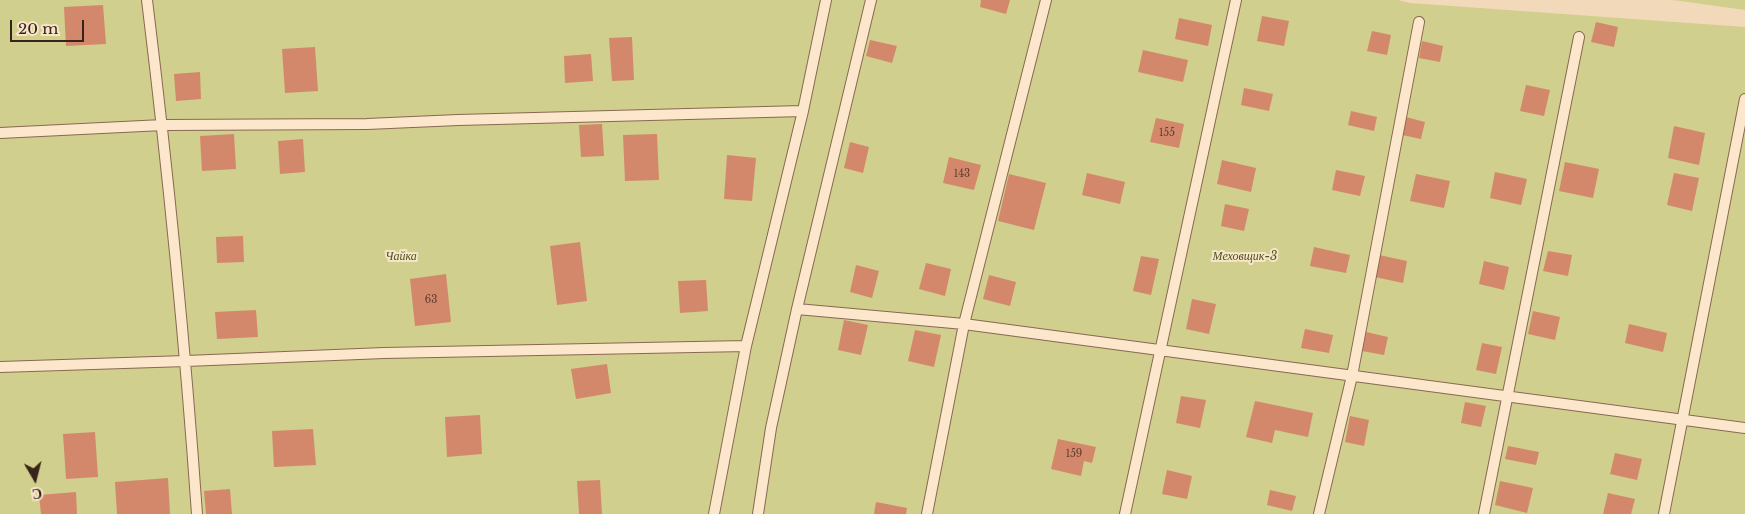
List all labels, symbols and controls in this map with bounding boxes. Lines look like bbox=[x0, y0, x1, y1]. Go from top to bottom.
scale bar bbox=[12, 10, 86, 42]
text: 20 m bbox=[18, 19, 58, 38]
house number: 155 bbox=[1159, 127, 1175, 139]
house number: 143 bbox=[954, 168, 970, 180]
park label: Чайка bbox=[385, 250, 417, 264]
park label: Меховщик-3 bbox=[1213, 250, 1277, 264]
house number: 63 bbox=[425, 294, 437, 306]
house number: 159 bbox=[1066, 448, 1082, 460]
north arrow bbox=[10, 454, 60, 504]
text: С bbox=[31, 484, 43, 503]

